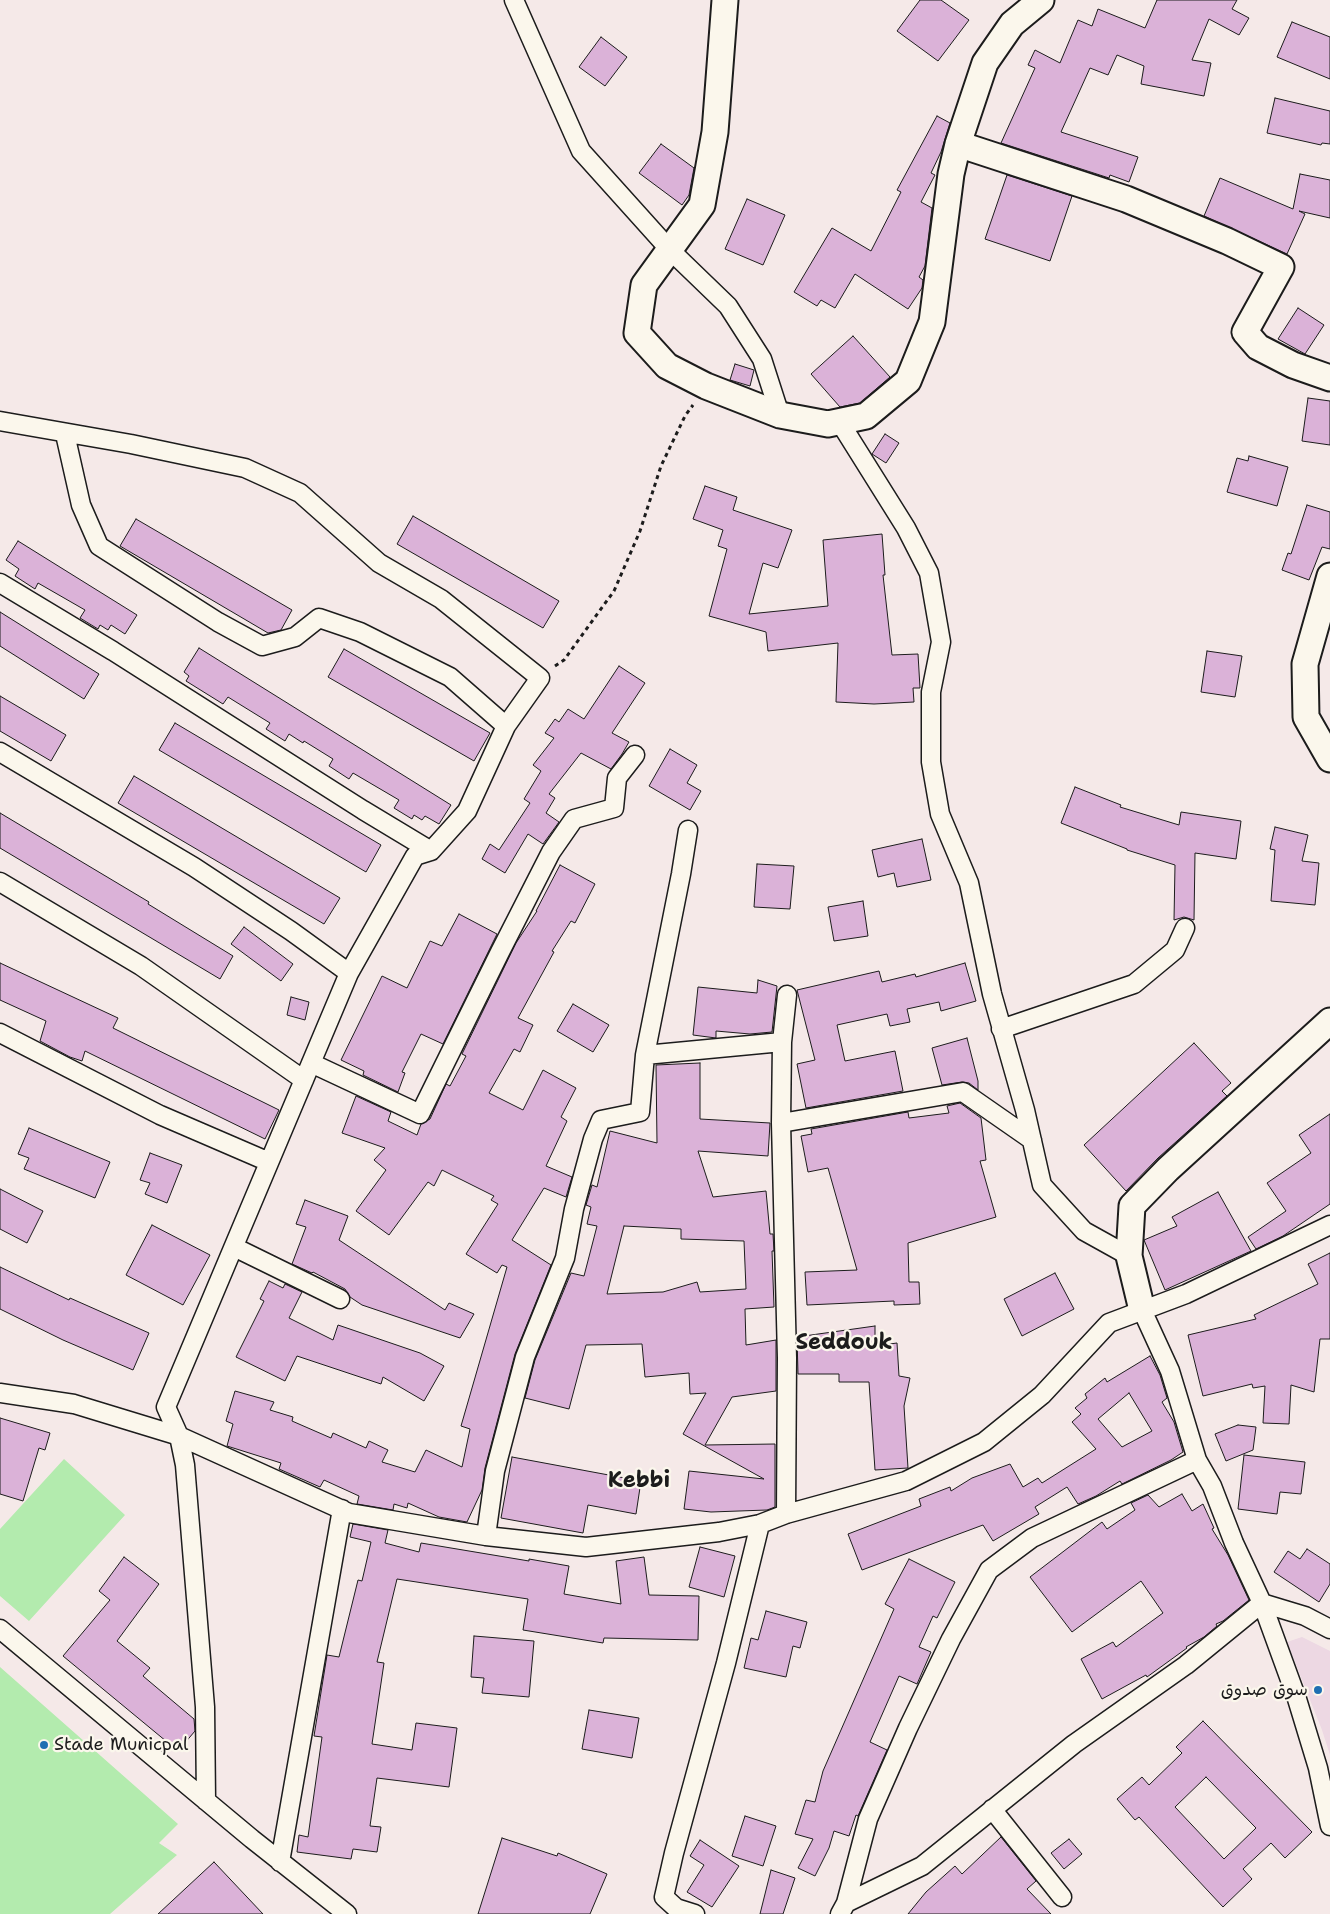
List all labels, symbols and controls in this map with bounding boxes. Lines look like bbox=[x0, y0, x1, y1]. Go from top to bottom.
district label: Seddouk bbox=[795, 1330, 893, 1356]
district label: Kebbi bbox=[608, 1468, 670, 1494]
place label: سوق صدوق bbox=[1221, 1679, 1308, 1701]
marker: سوق صدوق bbox=[1312, 1684, 1324, 1696]
place label: Stade Municpal bbox=[54, 1734, 188, 1756]
marker: Stade Municpal bbox=[38, 1739, 50, 1751]

